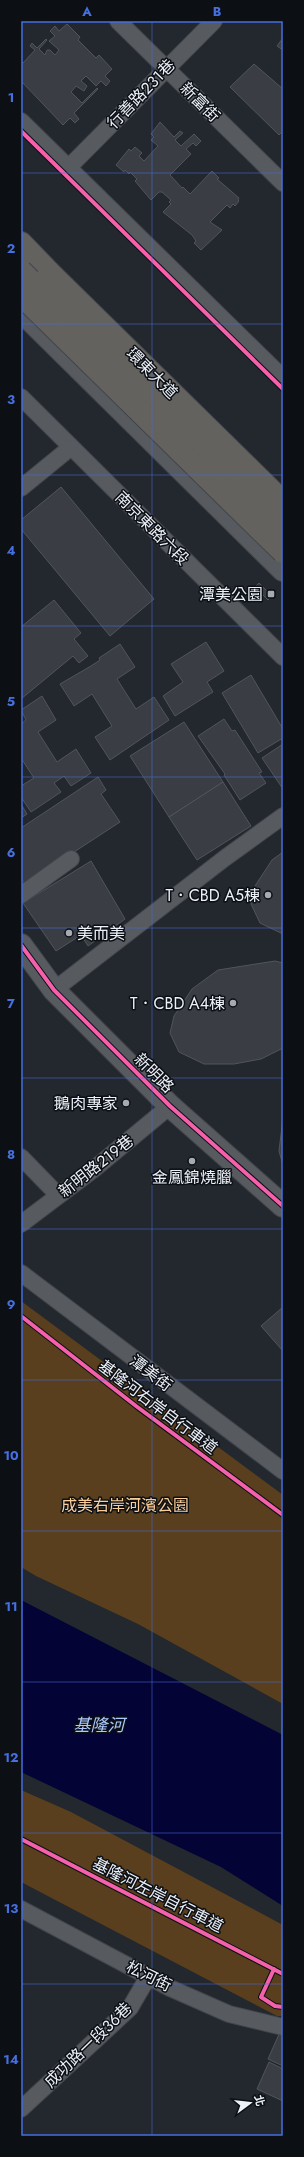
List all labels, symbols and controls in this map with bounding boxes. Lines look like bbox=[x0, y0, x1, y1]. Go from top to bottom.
text: A bbox=[81, 2, 92, 21]
text: B bbox=[213, 2, 222, 21]
street label: 行善路231巷 bbox=[102, 54, 180, 134]
street label: 新富街 bbox=[175, 77, 225, 127]
text: 1 bbox=[8, 88, 14, 107]
text: 2 bbox=[7, 239, 15, 258]
street label: 環東大道 bbox=[121, 342, 183, 404]
text: 3 bbox=[7, 390, 15, 409]
street label: 南京東路六段 bbox=[110, 486, 194, 570]
text: 4 bbox=[6, 541, 16, 560]
place label: 潭美公園 bbox=[199, 583, 263, 606]
marker: 潭美公園 bbox=[266, 589, 276, 599]
text: 5 bbox=[7, 692, 15, 711]
text: 6 bbox=[7, 843, 16, 862]
place label: T．CBD A5棟 bbox=[165, 884, 260, 907]
marker: T．CBD A5棟 bbox=[263, 890, 273, 900]
place label: 美而美 bbox=[77, 922, 125, 945]
marker: 美而美 bbox=[64, 928, 74, 938]
place label: T．CBD A4棟 bbox=[130, 992, 225, 1015]
text: 7 bbox=[7, 994, 15, 1013]
marker: T．CBD A4棟 bbox=[228, 998, 238, 1008]
street label: 新明路 bbox=[129, 1048, 179, 1098]
place label: 鵝肉專家 bbox=[54, 1092, 118, 1115]
marker: 鵝肉專家 bbox=[121, 1098, 131, 1108]
street label: 新明路219巷 bbox=[54, 1129, 138, 1203]
text: 8 bbox=[7, 1145, 15, 1164]
marker: 金鳳錦燒臘 bbox=[187, 1156, 197, 1166]
place label: 金鳳錦燒臘 bbox=[152, 1166, 232, 1189]
text: 9 bbox=[7, 1295, 16, 1314]
street label: 潭美街 bbox=[125, 1349, 177, 1397]
street label: 基隆河右岸自行車道 bbox=[94, 1354, 222, 1460]
text: 10 bbox=[3, 1446, 19, 1465]
park label: 成美右岸河濱公園 bbox=[61, 1494, 189, 1517]
text: 11 bbox=[4, 1597, 18, 1616]
water label: 基隆河 bbox=[74, 1713, 127, 1737]
text: 12 bbox=[3, 1748, 19, 1767]
street label: 基隆河左岸自行車道 bbox=[89, 1852, 227, 1938]
text: 13 bbox=[4, 1899, 18, 1918]
street label: 松河街 bbox=[122, 1955, 176, 1997]
street label: 成功路一段36巷 bbox=[39, 1997, 137, 2093]
text: 14 bbox=[3, 2050, 19, 2069]
north arrow bbox=[230, 2083, 270, 2123]
text: 北 bbox=[251, 2093, 269, 2108]

